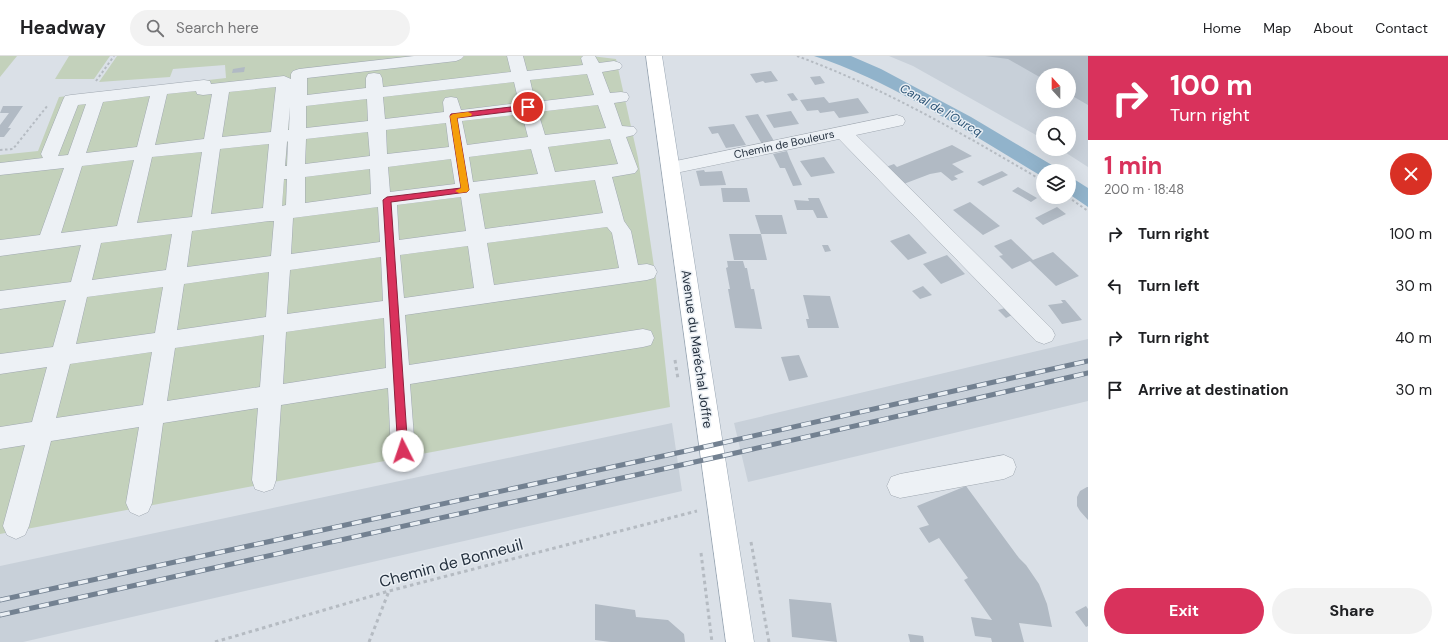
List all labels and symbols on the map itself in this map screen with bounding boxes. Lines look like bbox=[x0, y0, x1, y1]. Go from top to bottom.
north arrow bbox=[1036, 68, 1076, 108]
water label: Canal de l'Ourcq bbox=[897, 80, 985, 140]
pin bbox=[511, 90, 545, 124]
street label: Chemin de Bouleurs bbox=[733, 127, 835, 161]
street label: Avenue du Maréchal Joffre bbox=[677, 269, 717, 429]
position arrow bbox=[382, 430, 424, 472]
street label: Chemin de Bonneuil bbox=[377, 534, 525, 592]

